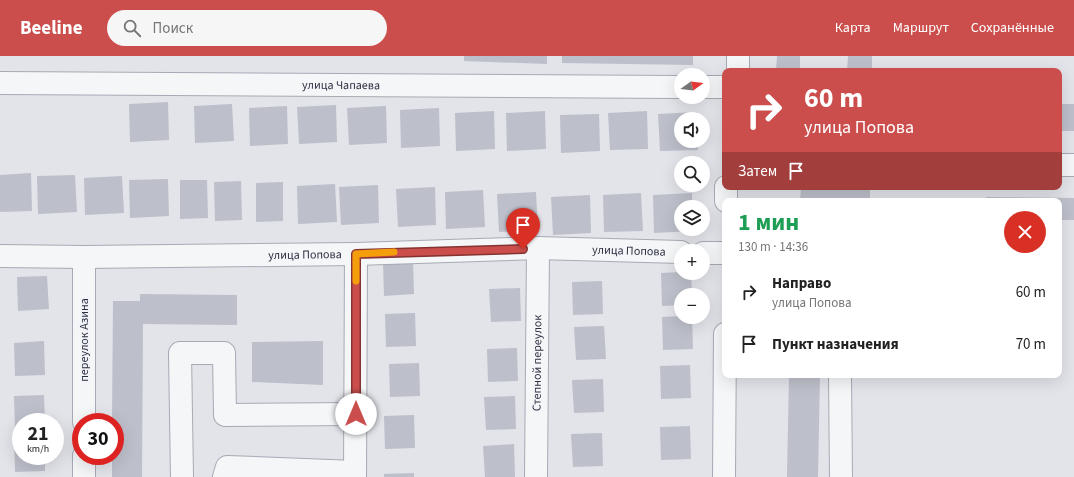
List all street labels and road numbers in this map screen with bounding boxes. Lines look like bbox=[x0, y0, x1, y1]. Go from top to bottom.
street label: улица Чапаева bbox=[302, 76, 380, 94]
street label: улица Попова bbox=[592, 241, 666, 260]
street label: улица Попова bbox=[268, 246, 342, 263]
street label: переулок Азина bbox=[76, 298, 93, 382]
street label: Степной переулок bbox=[528, 315, 546, 411]

